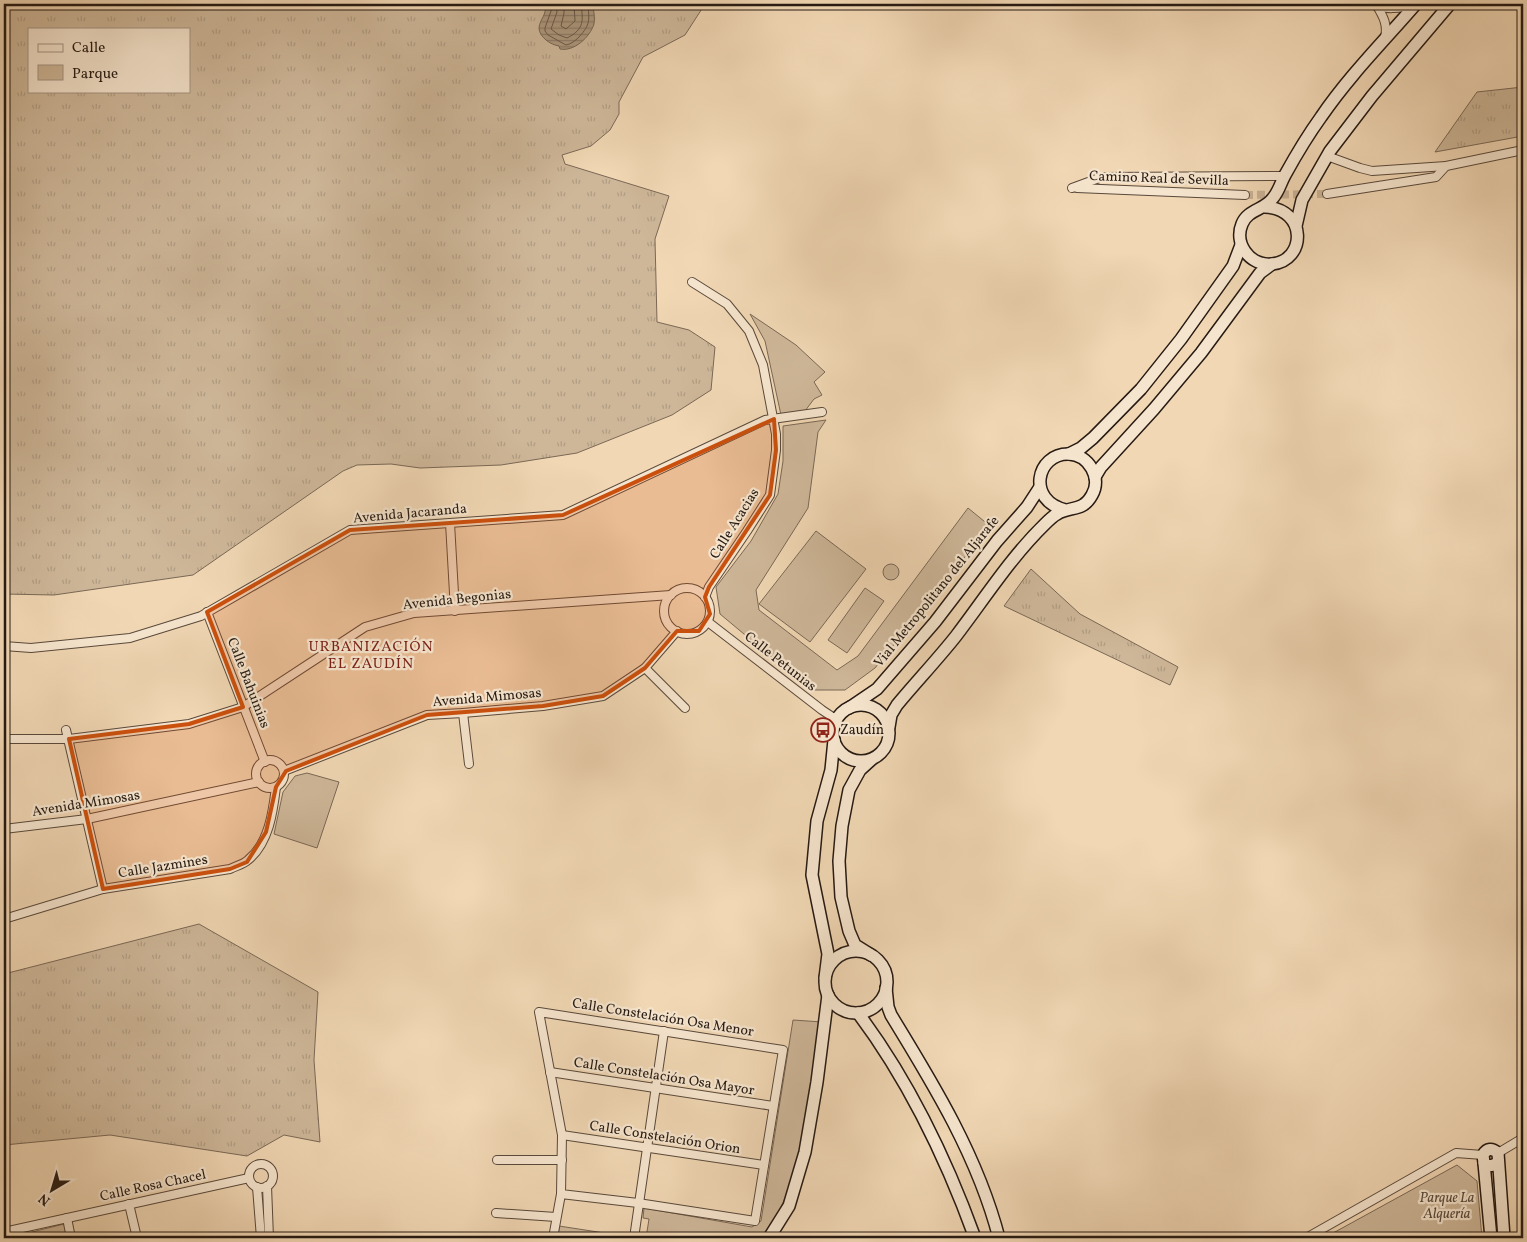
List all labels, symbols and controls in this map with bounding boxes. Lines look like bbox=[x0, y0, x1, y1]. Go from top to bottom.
legend bbox=[28, 28, 190, 92]
text: Calle bbox=[72, 38, 105, 59]
text: Parque bbox=[72, 64, 118, 85]
street label: Camino Real de Sevilla bbox=[1089, 167, 1229, 191]
street label: Calle Acacias bbox=[706, 485, 764, 563]
street label: Avenida Jacaranda bbox=[352, 500, 468, 528]
street label: Vial Metropolitano del Aljarafe bbox=[870, 512, 1004, 672]
street label: Avenida Begonias bbox=[402, 585, 512, 615]
street label: Calle Petunias bbox=[740, 628, 820, 696]
street label: Calle Bahuinias bbox=[222, 635, 274, 731]
district label: URBANIZACIÓN EL ZAUDÍN bbox=[308, 637, 434, 675]
street label: Avenida Mimosas bbox=[432, 684, 542, 712]
bus stop icon: Zaudín bbox=[810, 717, 836, 743]
place label: Zaudín bbox=[840, 721, 884, 740]
street label: Avenida Mimosas bbox=[31, 786, 141, 822]
street label: Calle Jazmines bbox=[117, 851, 209, 883]
street label: Calle Constelación Osa Menor bbox=[571, 994, 755, 1042]
street label: Calle Constelación Osa Mayor bbox=[572, 1053, 756, 1101]
street label: Calle Constelación Orion bbox=[588, 1117, 742, 1159]
north arrow bbox=[28, 1164, 78, 1214]
street label: Calle Rosa Chacel bbox=[98, 1165, 208, 1207]
text: N bbox=[35, 1188, 55, 1210]
park label: Parque La Alquería bbox=[1420, 1189, 1475, 1224]

